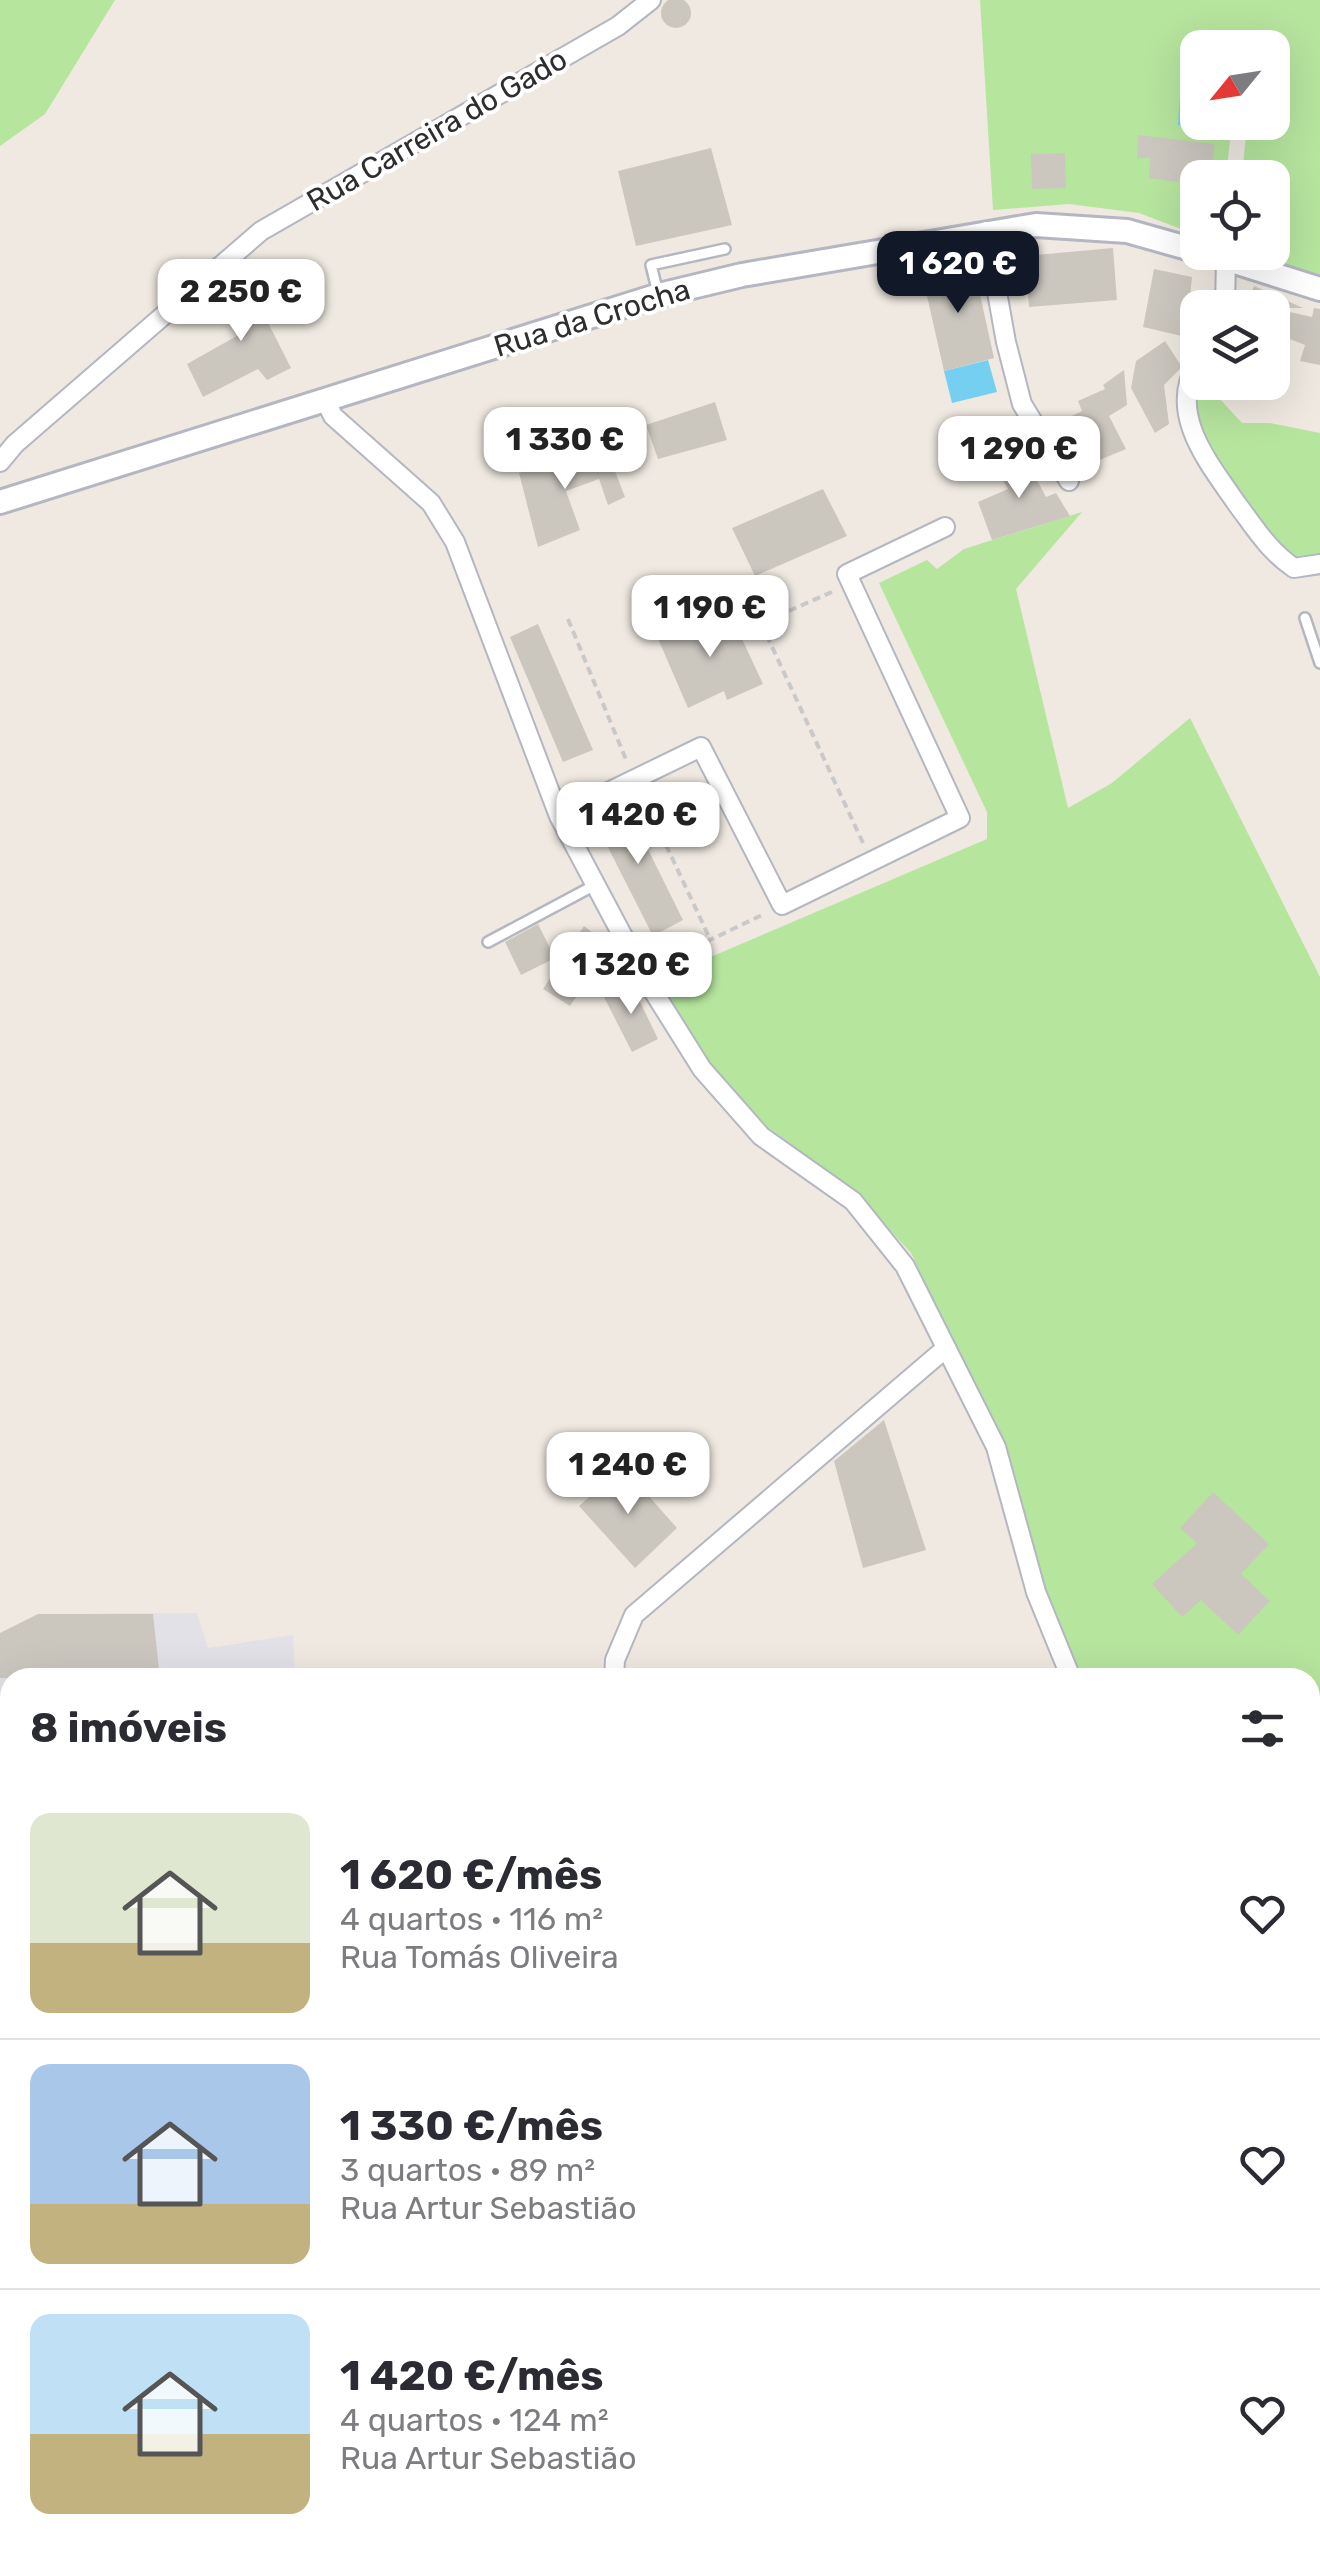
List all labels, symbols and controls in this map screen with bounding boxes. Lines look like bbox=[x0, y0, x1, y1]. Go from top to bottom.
north arrow bbox=[1180, 30, 1290, 140]
map controls bbox=[1180, 30, 1290, 400]
street label: Rua Carreira do Gado bbox=[301, 41, 573, 219]
button: locate bbox=[1180, 160, 1290, 270]
pin: 1 620 € bbox=[866, 231, 1050, 316]
text: 1 620 € bbox=[899, 244, 1017, 282]
pin: 2 250 € bbox=[149, 259, 333, 344]
street label: Rua da Crocha bbox=[490, 271, 694, 365]
text: 2 250 € bbox=[180, 272, 302, 310]
button: layers bbox=[1180, 290, 1290, 400]
pin: 1 330 € bbox=[473, 407, 657, 492]
pin: 1 290 € bbox=[927, 416, 1111, 501]
text: 1 330 € bbox=[506, 420, 624, 458]
text: 1 290 € bbox=[960, 429, 1078, 467]
pin: 1 190 € bbox=[618, 575, 802, 660]
text: 1 190 € bbox=[654, 588, 766, 626]
pin: 1 420 € bbox=[546, 782, 730, 867]
text: 1 420 € bbox=[578, 795, 698, 833]
pin: 1 320 € bbox=[539, 932, 723, 1017]
text: 1 320 € bbox=[572, 945, 690, 983]
pin: 1 240 € bbox=[536, 1432, 720, 1517]
text: 1 240 € bbox=[569, 1445, 687, 1483]
icon: filters bbox=[1235, 1701, 1290, 1756]
text: 8 imóveis bbox=[30, 1703, 227, 1753]
text: 1 620 €/mês bbox=[340, 1850, 602, 1900]
icon: home bbox=[110, 1853, 230, 1973]
icon: heart bbox=[1235, 1886, 1290, 1941]
text: 4 quartos · 116 m² bbox=[340, 1900, 603, 1938]
text: Rua Tomás Oliveira bbox=[340, 1938, 619, 1976]
text: 1 330 €/mês bbox=[340, 2101, 603, 2151]
icon: home bbox=[110, 2104, 230, 2224]
icon: heart bbox=[1235, 2137, 1290, 2192]
text: 3 quartos · 89 m² bbox=[340, 2151, 595, 2189]
text: Rua Artur Sebastião bbox=[340, 2189, 637, 2227]
text: 1 420 €/mês bbox=[340, 2351, 604, 2401]
icon: home bbox=[110, 2354, 230, 2474]
icon: heart bbox=[1235, 2387, 1290, 2442]
text: 4 quartos · 124 m² bbox=[340, 2401, 609, 2439]
text: Rua Artur Sebastião bbox=[340, 2439, 637, 2477]

